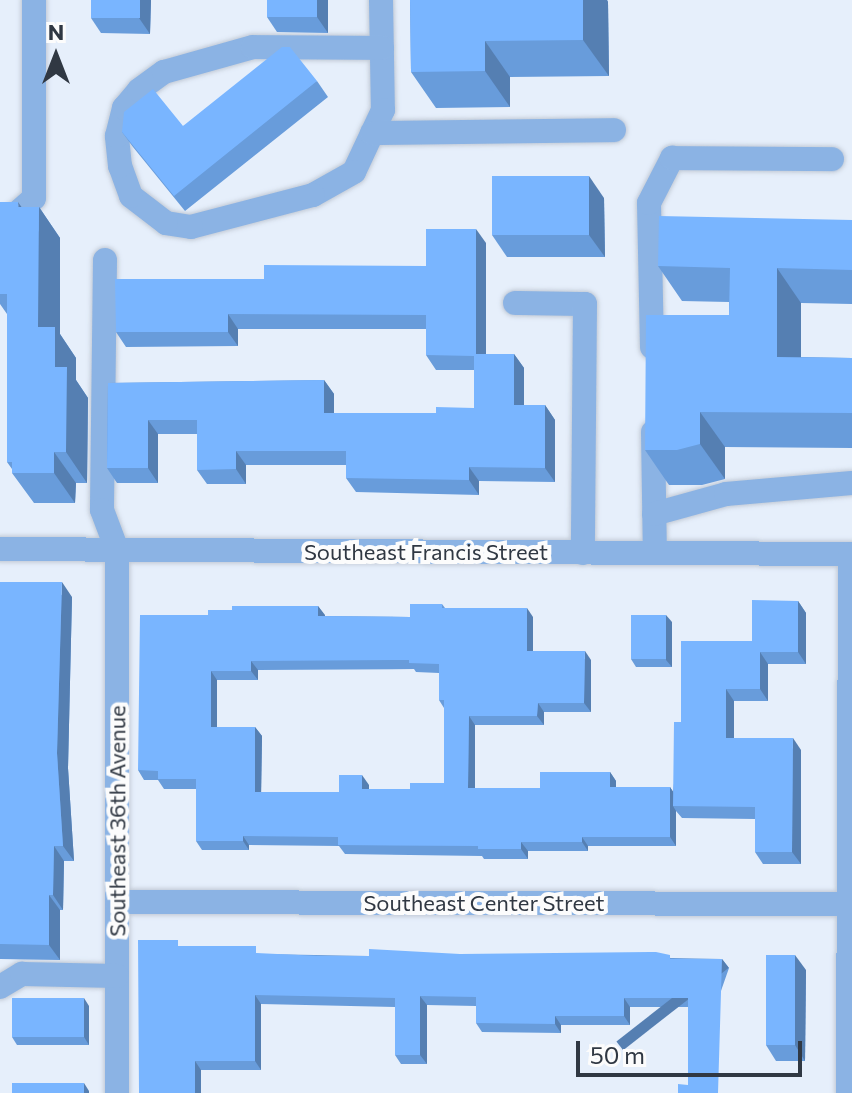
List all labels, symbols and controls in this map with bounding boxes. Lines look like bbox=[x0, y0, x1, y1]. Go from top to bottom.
north arrow bbox=[16, 16, 96, 96]
text: N bbox=[48, 18, 64, 45]
street label: Southeast Francis Street bbox=[304, 539, 548, 565]
street label: Southeast 36th Avenue bbox=[104, 705, 130, 937]
street label: Southeast Center Street bbox=[363, 890, 605, 916]
scale bar bbox=[580, 1025, 806, 1075]
text: 50 m bbox=[590, 1040, 645, 1069]

